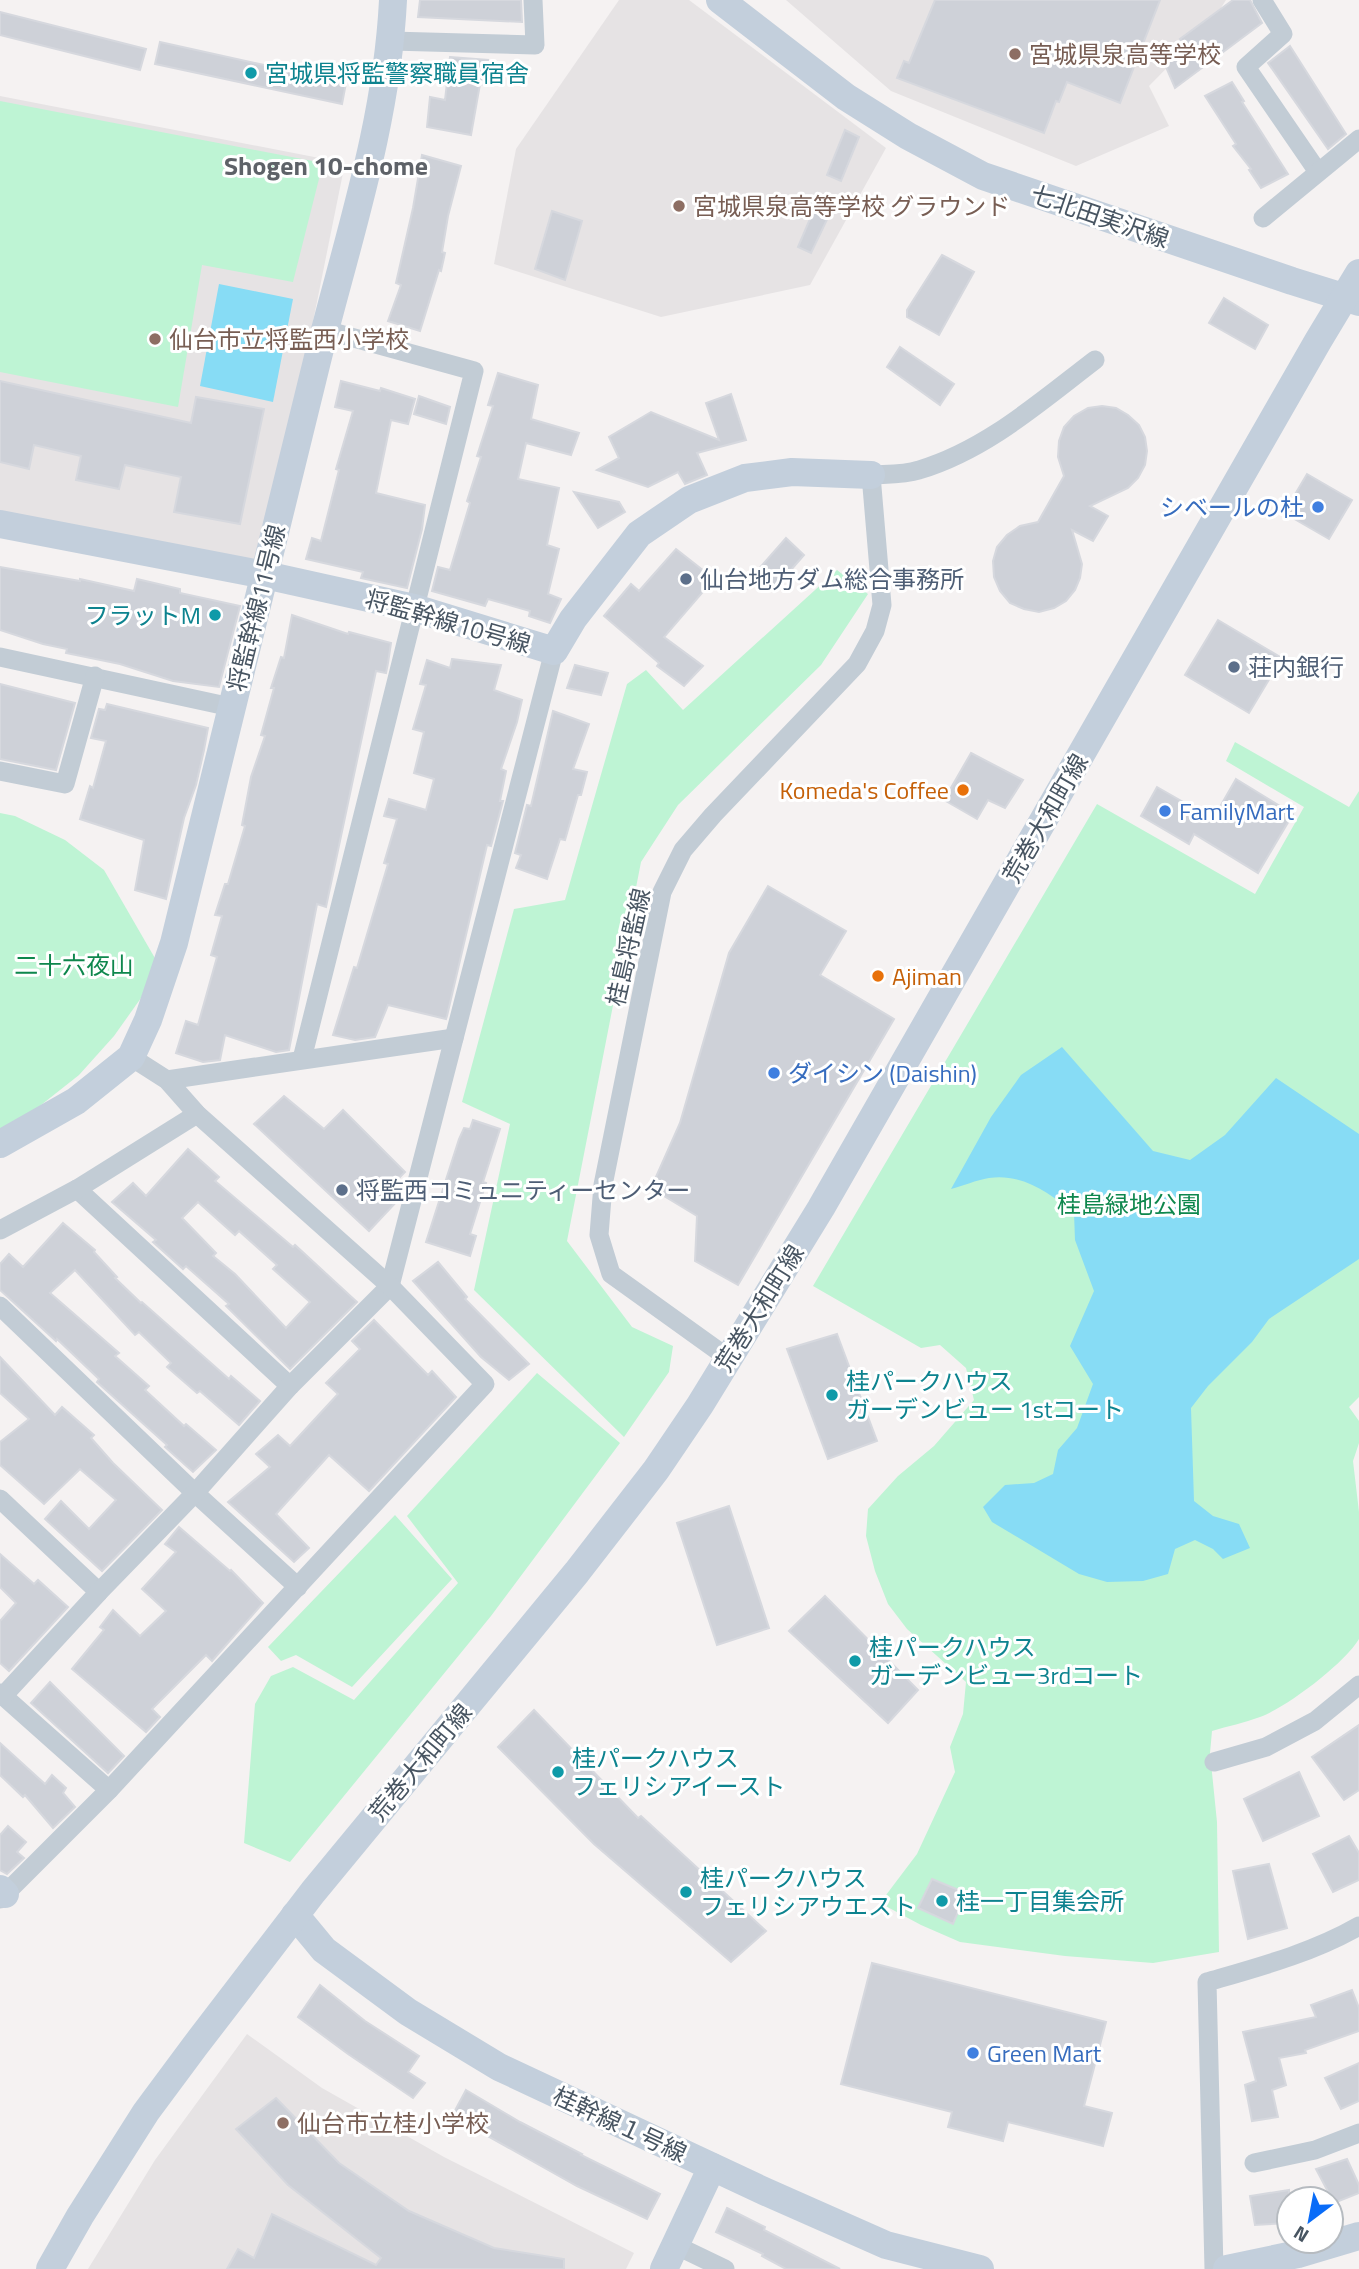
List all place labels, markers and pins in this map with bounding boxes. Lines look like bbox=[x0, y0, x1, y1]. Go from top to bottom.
place label: 宮城県泉高等学校 bbox=[1029, 36, 1221, 72]
marker: 宮城県泉高等学校 bbox=[1007, 46, 1023, 62]
place label: 宮城県将監警察職員宿舎 bbox=[265, 55, 529, 91]
marker: 宮城県将監警察職員宿舎 bbox=[243, 65, 259, 81]
place label: 宮城県泉高等学校 グラウンド bbox=[693, 188, 1010, 224]
marker: 宮城県泉高等学校 グラウンド bbox=[671, 198, 687, 214]
place label: 仙台市立将監西小学校 bbox=[169, 321, 409, 357]
marker: 仙台市立将監西小学校 bbox=[147, 331, 163, 347]
place label: シベールの杜 bbox=[1160, 489, 1304, 525]
marker: シベールの杜 bbox=[1310, 499, 1326, 515]
place label: 仙台地方ダム総合事務所 bbox=[700, 561, 964, 597]
marker: 仙台地方ダム総合事務所 bbox=[678, 571, 694, 587]
place label: フラットM bbox=[85, 597, 201, 633]
marker: フラットM bbox=[207, 607, 223, 623]
place label: 荘内銀行 bbox=[1248, 649, 1344, 685]
marker: 荘内銀行 bbox=[1226, 659, 1242, 675]
place label: Komeda's Coffee bbox=[780, 772, 949, 808]
marker: Komeda's Coffee bbox=[955, 782, 971, 798]
place label: FamilyMart bbox=[1179, 793, 1295, 829]
marker: FamilyMart bbox=[1157, 803, 1173, 819]
place label: Ajiman bbox=[892, 958, 962, 994]
marker: Ajiman bbox=[870, 968, 886, 984]
place label: ダイシン (Daishin) bbox=[788, 1055, 977, 1091]
marker: ダイシン (Daishin) bbox=[766, 1065, 782, 1081]
place label: 将監西コミュニティーセンター bbox=[356, 1172, 691, 1208]
marker: 将監西コミュニティーセンター bbox=[334, 1182, 350, 1198]
place label: 桂パークハウス ガーデンビュー 1stコート bbox=[846, 1363, 1124, 1427]
marker: 桂パークハウス ガーデンビュー 1stコート bbox=[824, 1387, 840, 1403]
place label: 桂パークハウス ガーデンビュー3rdコート bbox=[869, 1629, 1143, 1693]
marker: 桂パークハウス ガーデンビュー3rdコート bbox=[847, 1653, 863, 1669]
place label: 桂パークハウス フェリシアイースト bbox=[572, 1740, 786, 1804]
marker: 桂パークハウス フェリシアイースト bbox=[550, 1764, 566, 1780]
place label: 桂パークハウス フェリシアウエスト bbox=[700, 1860, 916, 1924]
place label: 桂一丁目集会所 bbox=[956, 1883, 1124, 1919]
marker: 桂パークハウス フェリシアウエスト bbox=[678, 1884, 694, 1900]
marker: 桂一丁目集会所 bbox=[934, 1893, 950, 1909]
place label: Green Mart bbox=[987, 2035, 1102, 2071]
marker: Green Mart bbox=[965, 2045, 981, 2061]
place label: 仙台市立桂小学校 bbox=[297, 2105, 489, 2141]
marker: 仙台市立桂小学校 bbox=[275, 2115, 291, 2131]

